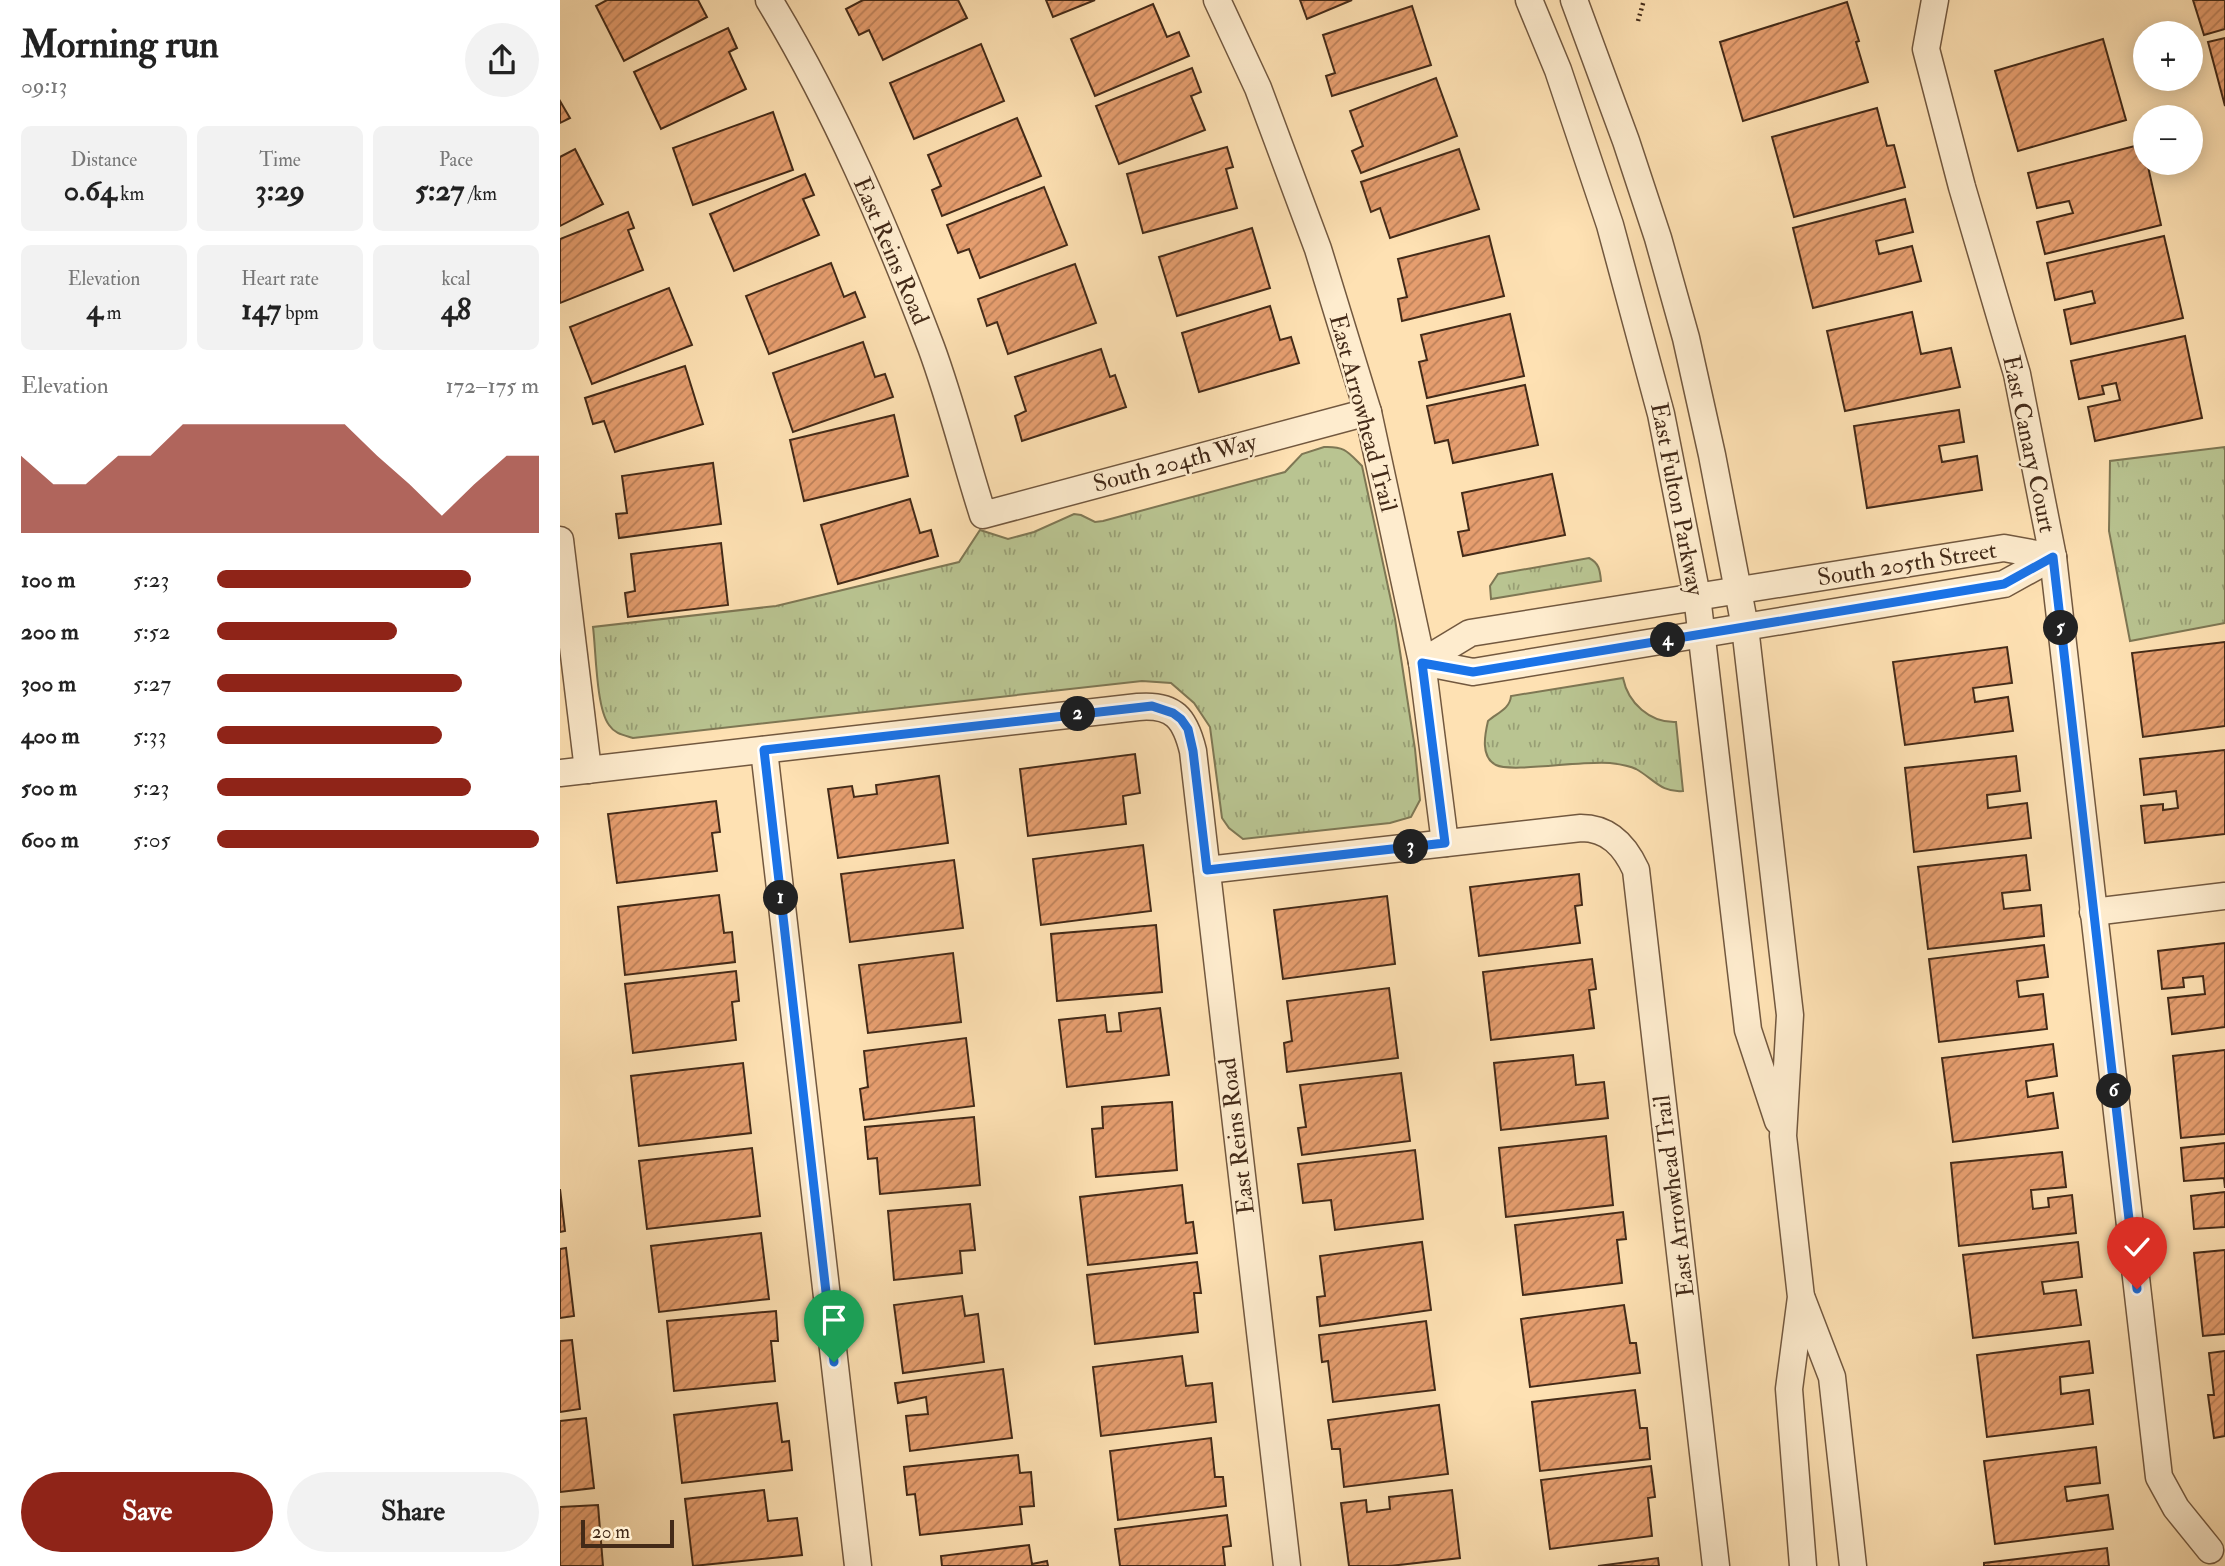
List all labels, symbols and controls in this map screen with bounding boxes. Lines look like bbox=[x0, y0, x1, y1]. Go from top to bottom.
text: Morning run bbox=[21, 21, 219, 69]
map controls bbox=[2133, 21, 2203, 175]
button: + bbox=[2133, 21, 2203, 91]
button: share bbox=[465, 23, 539, 97]
text: 09:13 bbox=[21, 71, 67, 100]
button: − bbox=[2133, 105, 2203, 175]
text: Distance bbox=[71, 148, 137, 172]
text: Time bbox=[259, 148, 301, 172]
text: Pace bbox=[439, 148, 473, 172]
text: 0.64 bbox=[64, 172, 116, 209]
text: 3:29 bbox=[255, 172, 305, 209]
text: 5:27 bbox=[415, 172, 464, 209]
street label: East Reins Road bbox=[846, 172, 936, 330]
text: km bbox=[116, 182, 144, 206]
text: /km bbox=[464, 182, 497, 206]
text: Elevation bbox=[68, 267, 140, 291]
text: Heart rate bbox=[241, 267, 319, 291]
text: kcal bbox=[441, 267, 471, 291]
text: 4 bbox=[87, 291, 103, 328]
text: 147 bbox=[241, 291, 281, 328]
text: 48 bbox=[441, 291, 471, 328]
text: m bbox=[103, 301, 121, 325]
text: bpm bbox=[281, 301, 319, 325]
street label: East Arrowhead Trail bbox=[1322, 311, 1404, 515]
street label: East Canary Court bbox=[1995, 352, 2063, 536]
text: Elevation bbox=[21, 371, 109, 400]
text: 172–175 m bbox=[445, 371, 539, 400]
street label: East Fulton Parkway bbox=[1643, 400, 1711, 599]
street label: South 204th Way bbox=[1090, 426, 1261, 500]
street label: South 205th Street bbox=[1815, 535, 1999, 593]
text: 100 m bbox=[21, 565, 75, 594]
text: 5:23 bbox=[133, 565, 169, 594]
pin: 5 bbox=[2044, 610, 2078, 646]
text: 5 bbox=[2056, 615, 2065, 639]
text: 200 m bbox=[21, 617, 79, 646]
text: 5:52 bbox=[133, 617, 170, 646]
pin: 4 bbox=[1650, 622, 1686, 658]
text: 4 bbox=[1662, 627, 1673, 651]
text: 300 m bbox=[21, 669, 76, 698]
text: 5:27 bbox=[133, 669, 171, 698]
pin: 2 bbox=[1060, 696, 1096, 732]
text: 2 bbox=[1073, 701, 1082, 725]
text: 400 m bbox=[21, 721, 80, 750]
text: 5:33 bbox=[133, 721, 166, 750]
text: 500 m bbox=[21, 773, 77, 802]
text: 5:23 bbox=[133, 773, 169, 802]
text: 600 m bbox=[21, 825, 79, 854]
text: 5:05 bbox=[133, 825, 171, 854]
pin: 3 bbox=[1394, 830, 1428, 864]
text: 3 bbox=[1407, 834, 1414, 858]
pin: 1 bbox=[764, 880, 798, 916]
text: 1 bbox=[777, 885, 784, 909]
street label: East Reins Road bbox=[1212, 1056, 1262, 1216]
pin: 6 bbox=[2096, 1074, 2132, 1108]
text: 6 bbox=[2109, 1078, 2118, 1102]
street label: East Arrowhead Trail bbox=[1646, 1093, 1702, 1299]
pin bbox=[2107, 1217, 2167, 1289]
icon: check bbox=[2118, 1228, 2156, 1266]
pin bbox=[804, 1290, 864, 1362]
icon: arrive bbox=[815, 1301, 853, 1339]
button: Save bbox=[21, 1472, 273, 1552]
button: Share bbox=[287, 1472, 539, 1552]
scale bar bbox=[581, 1517, 674, 1549]
text: 20 m bbox=[592, 1520, 630, 1544]

